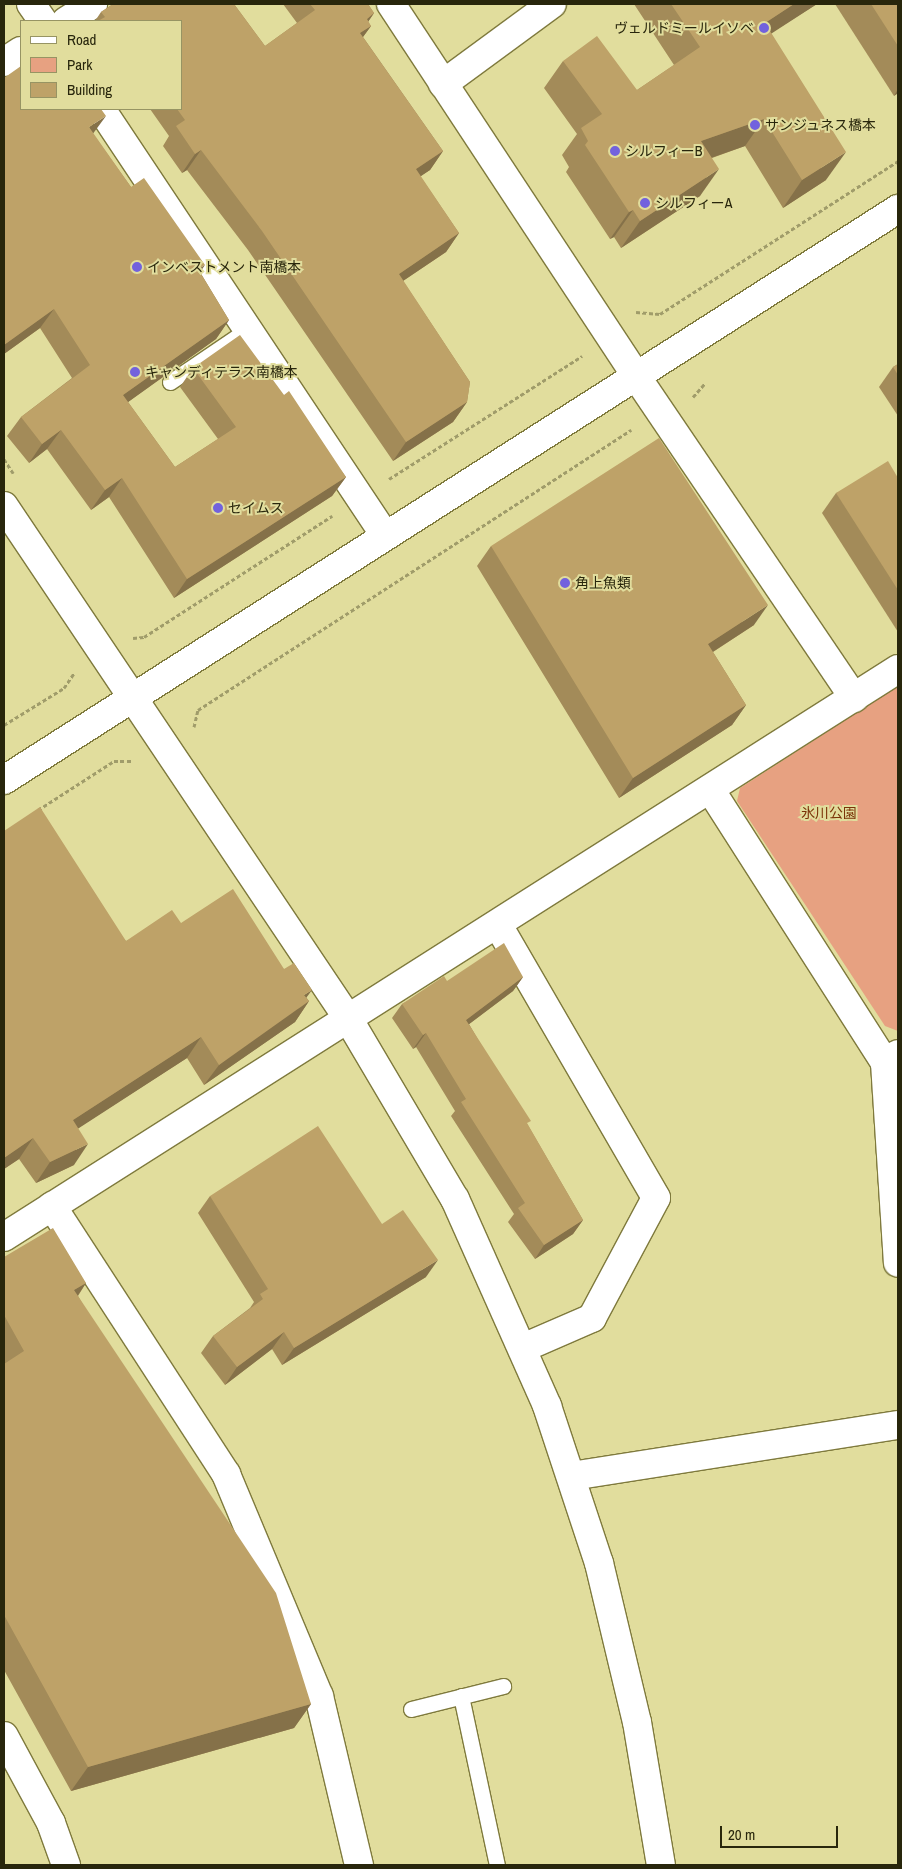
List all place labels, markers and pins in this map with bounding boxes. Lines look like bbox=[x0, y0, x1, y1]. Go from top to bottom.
place label: ヴェルドミールイソベ bbox=[614, 20, 754, 36]
marker: ヴェルドミールイソベ bbox=[758, 22, 770, 34]
place label: サンジュネス橋本 bbox=[765, 117, 877, 133]
marker: サンジュネス橋本 bbox=[749, 119, 761, 131]
place label: シルフィーB bbox=[625, 143, 703, 159]
marker: シルフィーB bbox=[609, 145, 621, 157]
place label: シルフィーA bbox=[655, 195, 733, 211]
marker: シルフィーA bbox=[639, 197, 651, 209]
place label: インベストメント南橋本 bbox=[147, 259, 301, 275]
marker: インベストメント南橋本 bbox=[131, 261, 143, 273]
place label: キャンディテラス南橋本 bbox=[145, 364, 299, 380]
marker: キャンディテラス南橋本 bbox=[129, 366, 141, 378]
place label: セイムス bbox=[228, 500, 284, 516]
marker: セイムス bbox=[212, 502, 224, 514]
place label: 角上魚類 bbox=[575, 575, 631, 591]
marker: 角上魚類 bbox=[559, 577, 571, 589]

